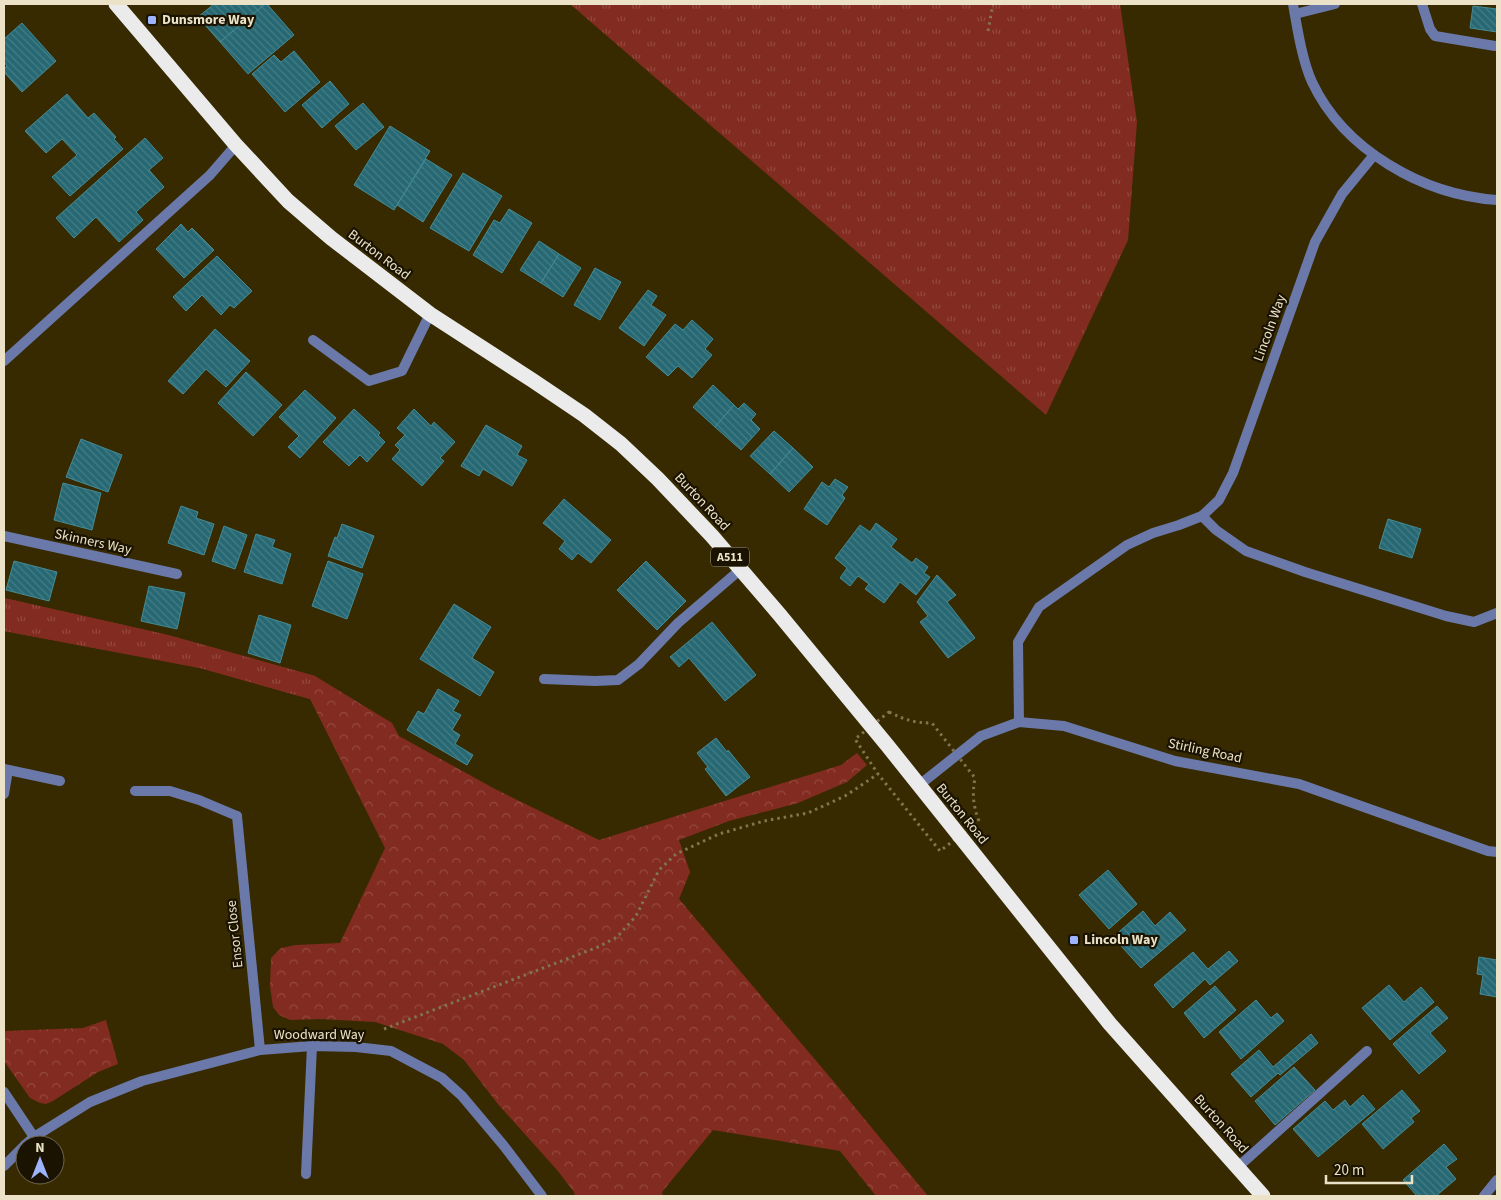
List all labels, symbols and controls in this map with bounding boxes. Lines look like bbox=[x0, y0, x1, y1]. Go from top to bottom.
place label: Dunsmore Way bbox=[162, 10, 255, 30]
marker: Dunsmore Way bbox=[146, 14, 158, 26]
street label: Burton Road bbox=[344, 225, 414, 285]
street label: Lincoln Way bbox=[1249, 291, 1292, 364]
street label: Burton Road bbox=[670, 468, 734, 536]
street label: Skinners Way bbox=[53, 524, 134, 560]
road number: A511 bbox=[711, 548, 749, 566]
street label: Stirling Road bbox=[1166, 733, 1244, 769]
street label: Burton Road bbox=[931, 779, 993, 849]
street label: Ensor Close bbox=[221, 899, 249, 969]
place label: Lincoln Way bbox=[1084, 930, 1158, 950]
marker: Lincoln Way bbox=[1068, 934, 1080, 946]
street label: Woodward Way bbox=[274, 1025, 365, 1045]
street label: Burton Road bbox=[1189, 1090, 1253, 1158]
north arrow bbox=[15, 1135, 65, 1185]
text: N bbox=[35, 1138, 45, 1158]
scale bar bbox=[1326, 1152, 1412, 1184]
text: 20 m bbox=[1334, 1160, 1364, 1181]

